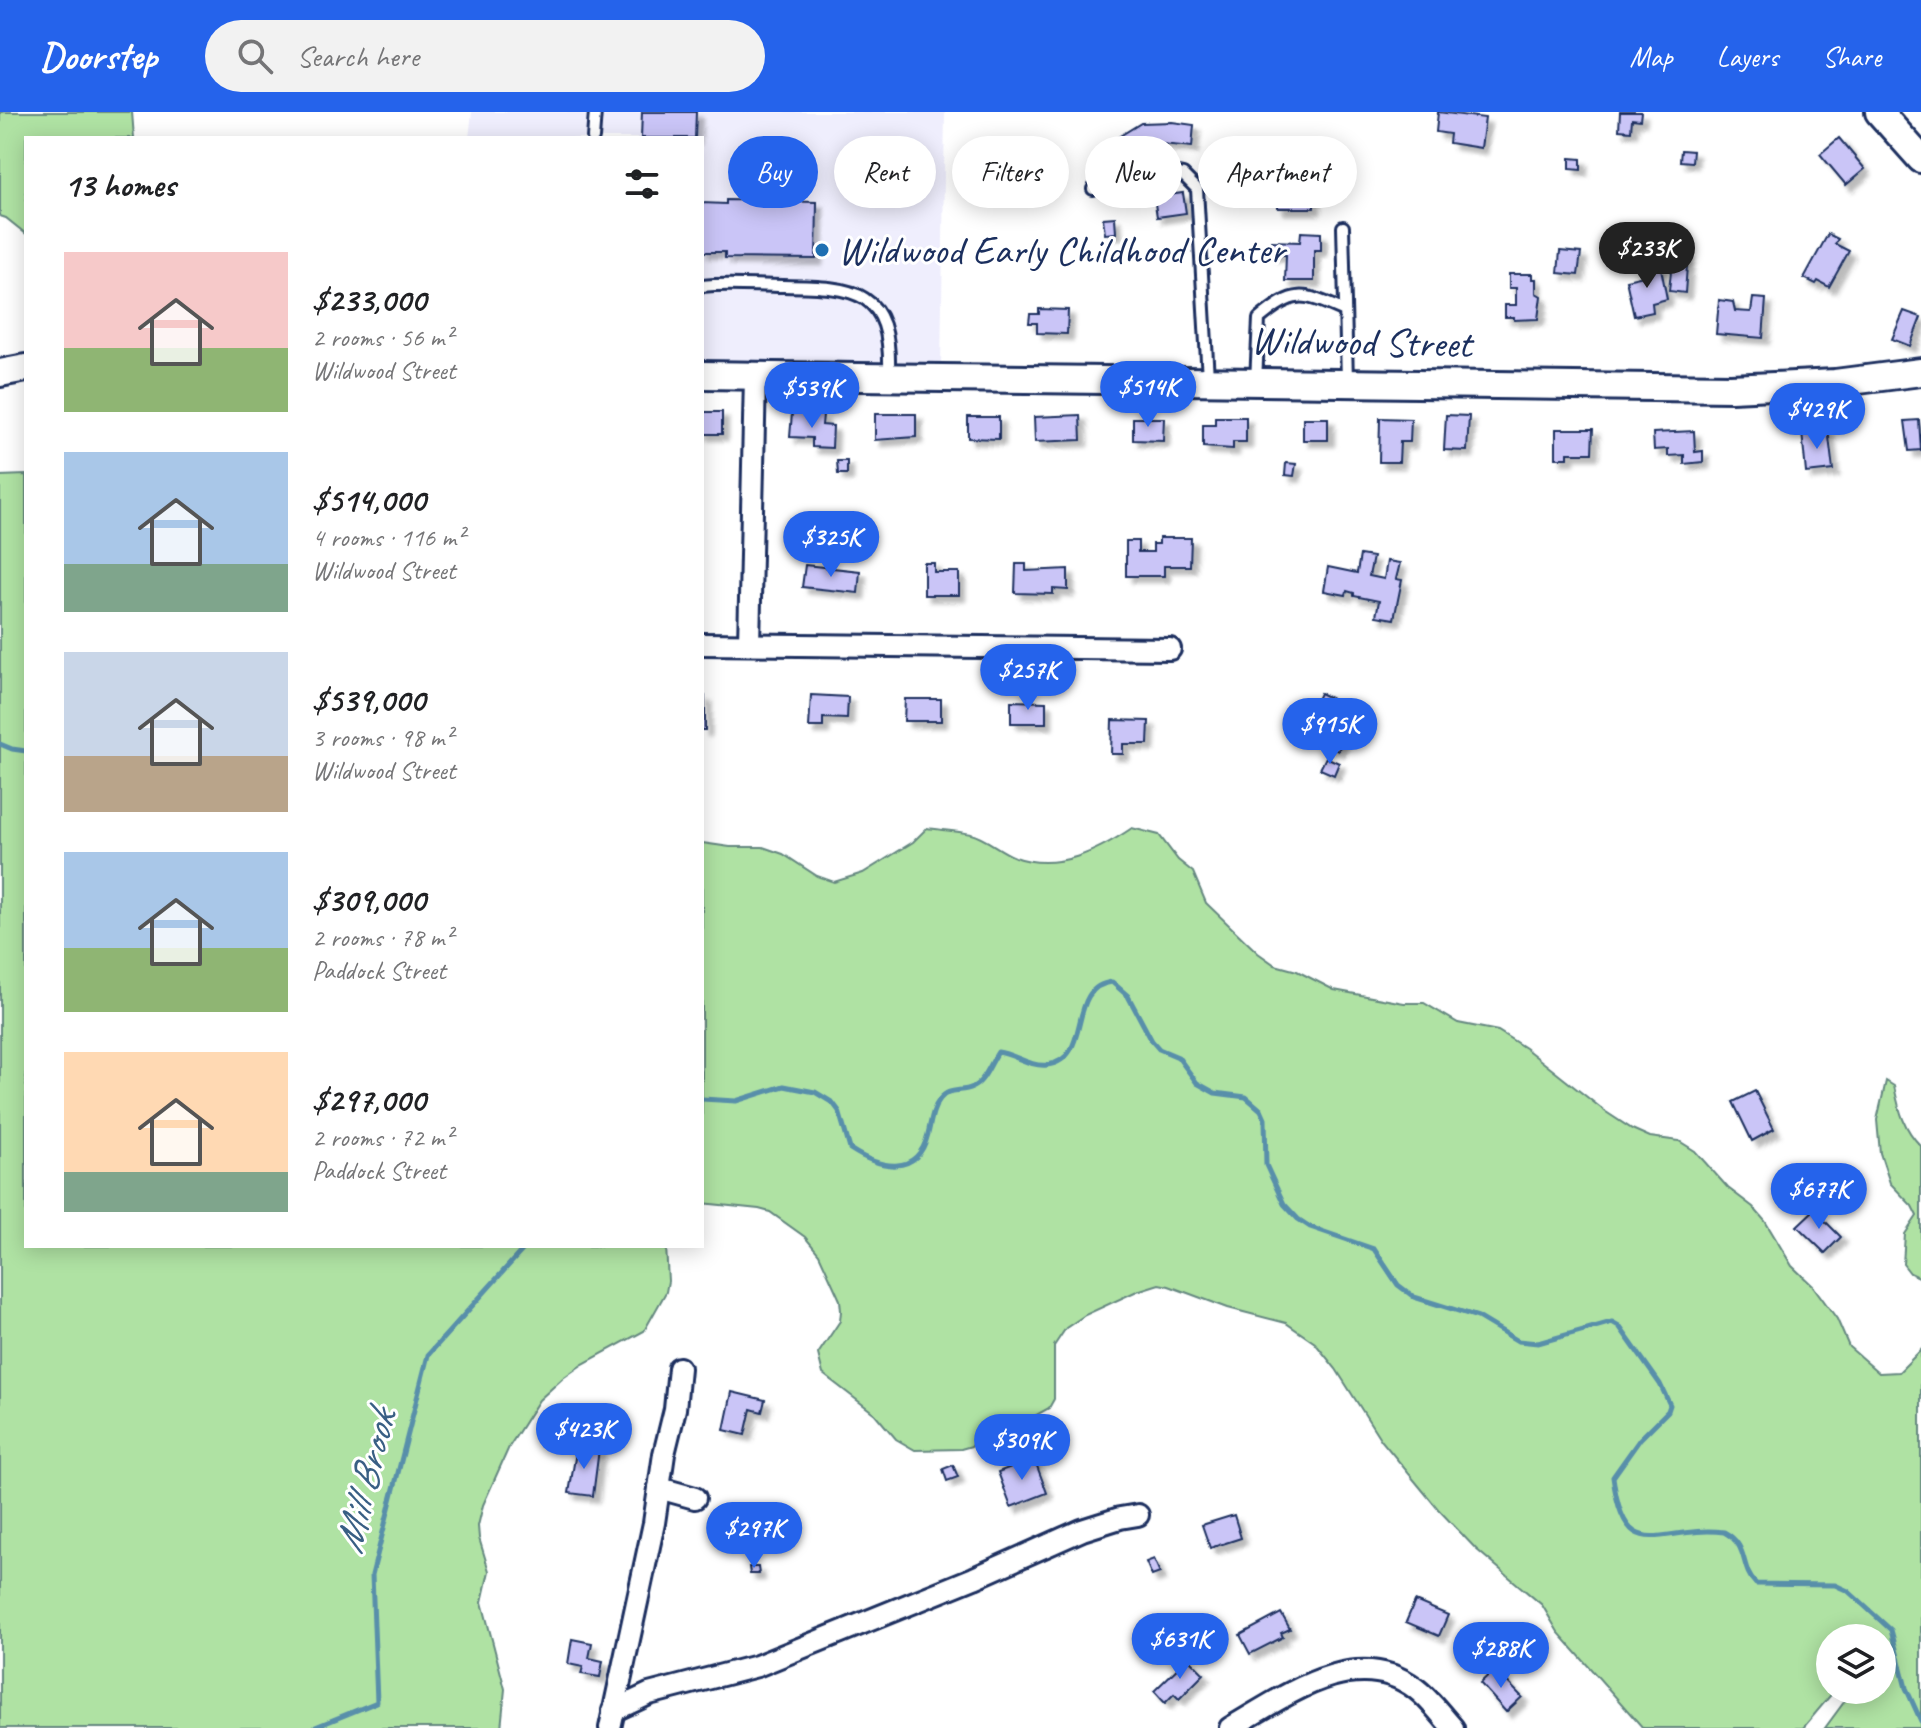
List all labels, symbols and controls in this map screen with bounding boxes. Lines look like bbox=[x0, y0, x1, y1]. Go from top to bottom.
search box bbox=[205, 20, 765, 92]
text: Doorstep bbox=[40, 33, 157, 80]
icon: search bbox=[233, 34, 277, 78]
text: Search here bbox=[297, 37, 419, 75]
text: Map bbox=[1630, 39, 1673, 74]
text: Layers bbox=[1717, 39, 1778, 74]
text: Share bbox=[1822, 39, 1881, 74]
chip: Buy bbox=[728, 136, 818, 208]
chip: Rent bbox=[834, 136, 936, 208]
chip: Filters bbox=[952, 136, 1069, 208]
chip: New bbox=[1085, 136, 1182, 208]
chip: Apartment bbox=[1198, 136, 1357, 208]
icon: filters bbox=[620, 162, 664, 206]
text: 13 homes bbox=[64, 163, 175, 206]
pin: $233K bbox=[1591, 222, 1703, 290]
place label: Wildwood Early Childhood Center bbox=[838, 225, 1288, 275]
text: $233K bbox=[1617, 231, 1677, 264]
marker: Wildwood Early Childhood Center bbox=[813, 241, 831, 259]
text: $233,000 bbox=[312, 278, 426, 321]
icon: home bbox=[128, 284, 224, 380]
street label: Wildwood Street bbox=[1250, 315, 1475, 369]
text: 2 rooms · 56 m² bbox=[312, 321, 453, 354]
text: Wildwood Street bbox=[312, 354, 455, 387]
pin: $514K bbox=[1092, 361, 1204, 429]
pin: $539K bbox=[756, 362, 868, 430]
text: $514K bbox=[1118, 370, 1178, 403]
text: $539K bbox=[782, 371, 842, 404]
pin: $429K bbox=[1761, 383, 1873, 451]
text: $429K bbox=[1787, 392, 1847, 425]
text: $514,000 bbox=[312, 478, 425, 521]
icon: home bbox=[128, 484, 224, 580]
pin: $325K bbox=[775, 511, 887, 579]
text: $325K bbox=[801, 520, 861, 553]
text: 4 rooms · 116 m² bbox=[312, 521, 464, 554]
text: Wildwood Street bbox=[312, 554, 455, 587]
pin: $257K bbox=[972, 644, 1084, 712]
text: $257K bbox=[998, 653, 1058, 686]
text: $539,000 bbox=[312, 678, 425, 721]
icon: home bbox=[128, 684, 224, 780]
pin: $915K bbox=[1274, 698, 1386, 766]
text: $915K bbox=[1300, 707, 1360, 740]
text: 3 rooms · 98 m² bbox=[312, 721, 453, 754]
text: Wildwood Street bbox=[312, 754, 455, 787]
text: $309,000 bbox=[312, 878, 425, 921]
icon: home bbox=[128, 884, 224, 980]
text: 2 rooms · 78 m² bbox=[312, 921, 453, 954]
text: Paddock Street bbox=[312, 954, 446, 987]
text: $297,000 bbox=[312, 1078, 425, 1121]
icon: home bbox=[128, 1084, 224, 1180]
text: 2 rooms · 72 m² bbox=[312, 1121, 453, 1154]
text: Paddock Street bbox=[312, 1154, 446, 1187]
pin: $677K bbox=[1763, 1163, 1875, 1231]
text: $677K bbox=[1789, 1172, 1849, 1205]
water label: Mill Brook bbox=[322, 1399, 410, 1559]
pin: $423K bbox=[528, 1403, 640, 1471]
text: $423K bbox=[554, 1412, 614, 1445]
pin: $309K bbox=[966, 1414, 1078, 1482]
text: $309K bbox=[992, 1423, 1052, 1456]
pin: $297K bbox=[698, 1502, 810, 1570]
text: $297K bbox=[724, 1511, 784, 1544]
pin: $631K bbox=[1124, 1613, 1236, 1681]
text: $631K bbox=[1150, 1622, 1210, 1655]
pin: $288K bbox=[1445, 1622, 1557, 1690]
map controls bbox=[1816, 1624, 1896, 1704]
button: layers bbox=[1816, 1624, 1896, 1704]
text: $288K bbox=[1471, 1631, 1531, 1664]

